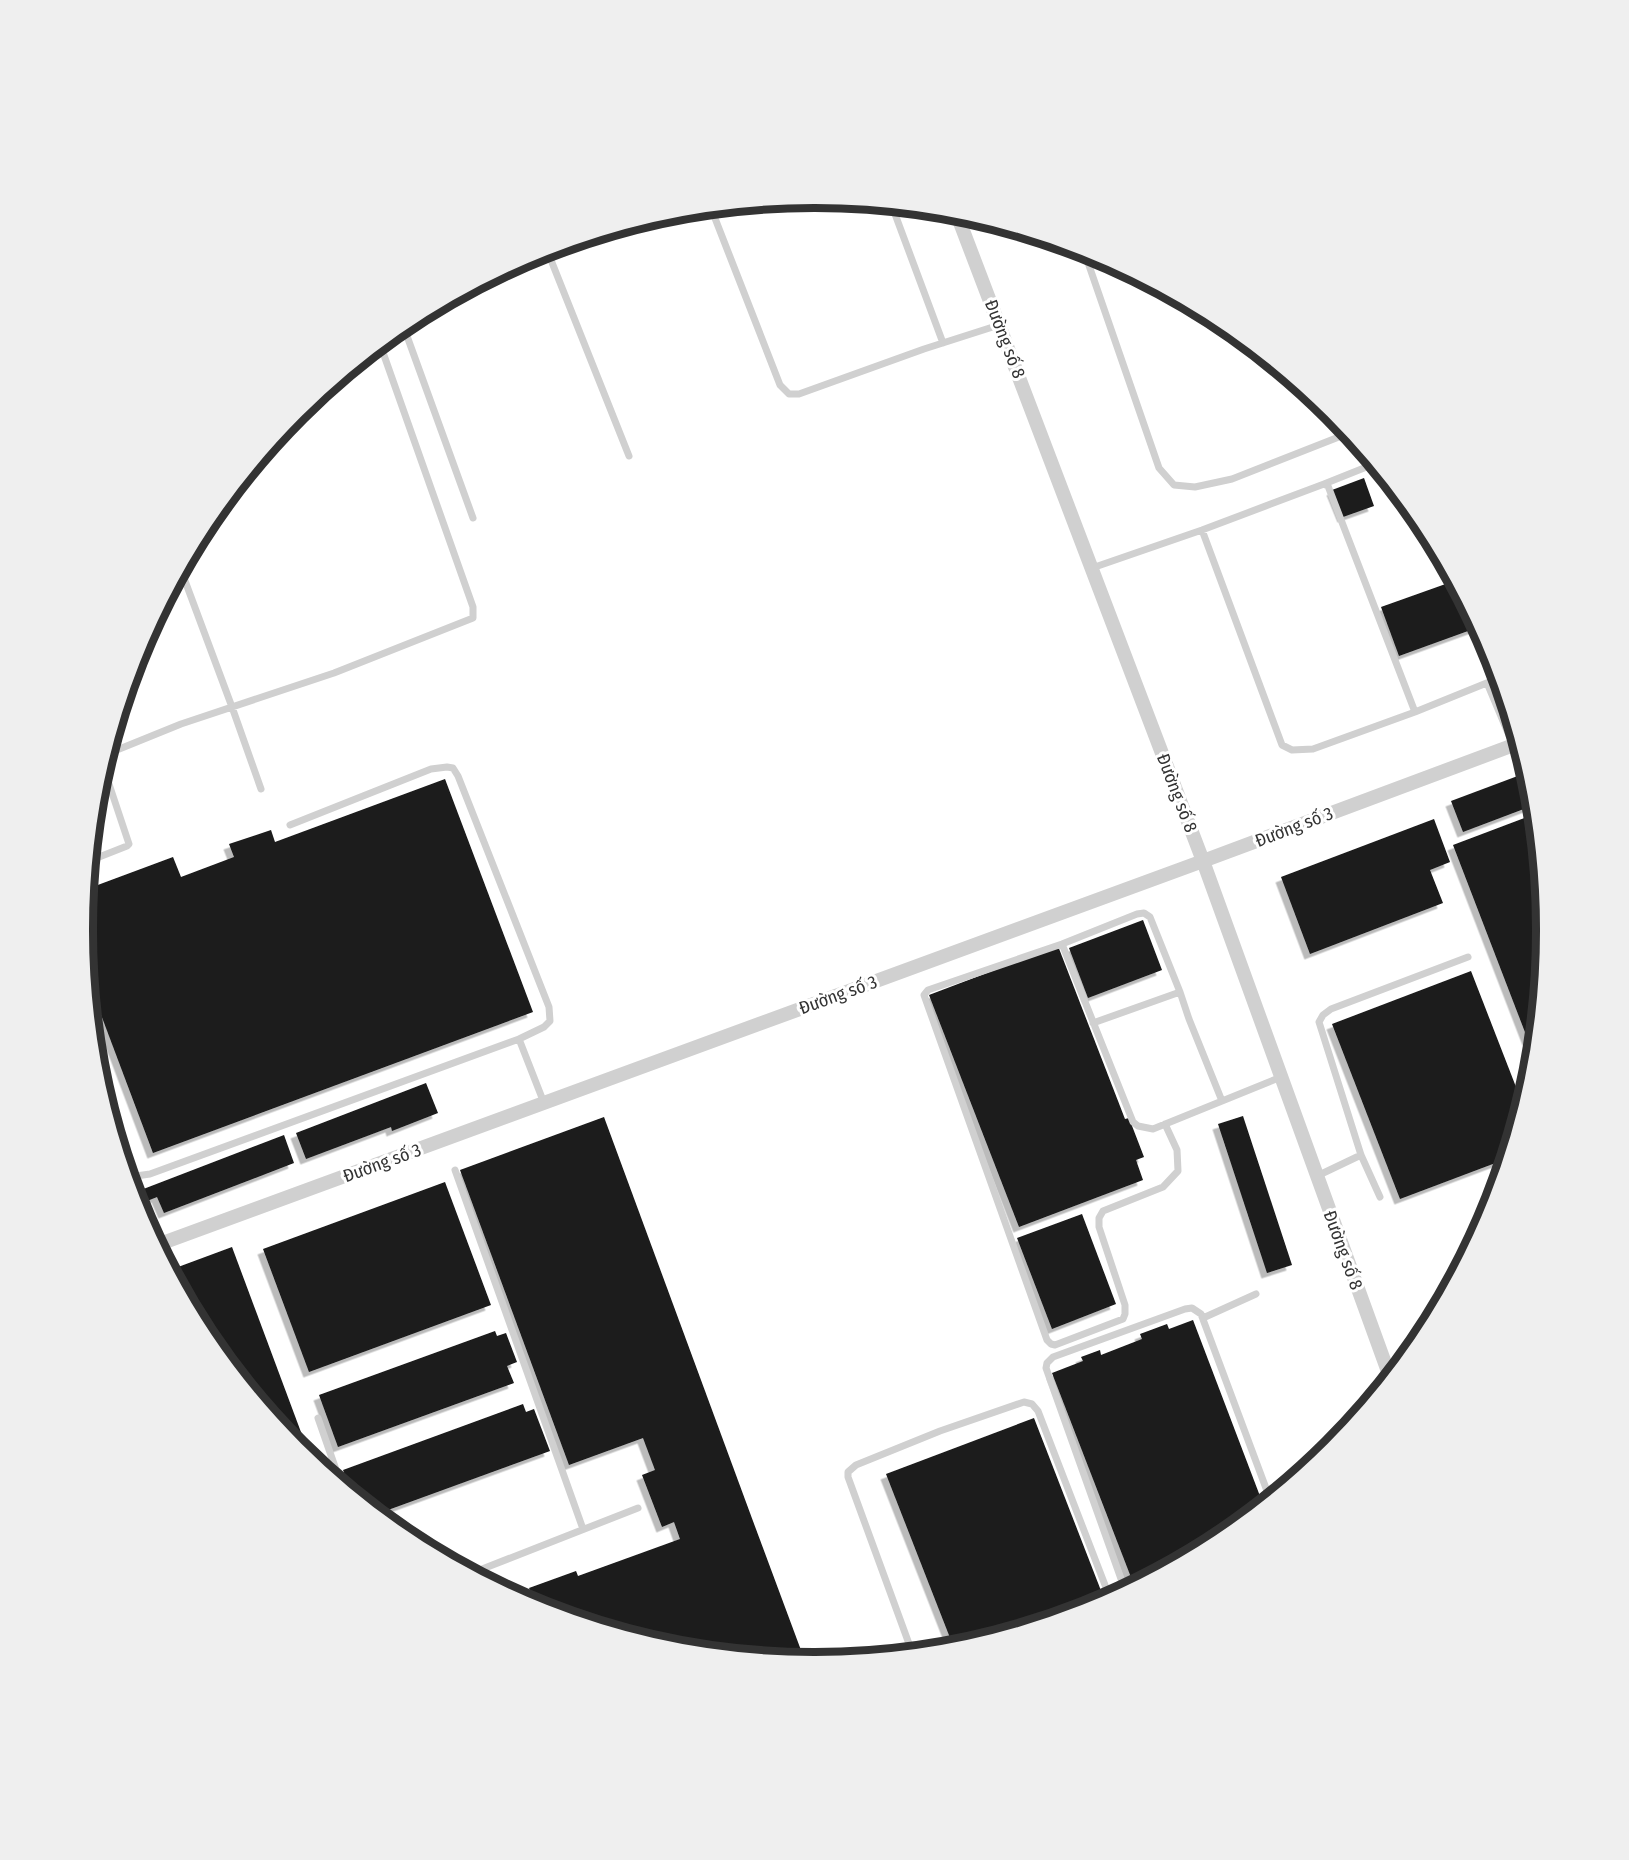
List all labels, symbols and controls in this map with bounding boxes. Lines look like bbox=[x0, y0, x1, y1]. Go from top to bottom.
street label: Đường số 8 bbox=[980, 297, 1030, 381]
street label: Đường số 8 bbox=[1152, 751, 1202, 835]
street label: Đường số 3 bbox=[1252, 802, 1336, 852]
street label: Đường số 3 bbox=[796, 971, 880, 1019]
street label: Đường số 3 bbox=[340, 1139, 424, 1187]
street label: Đường số 8 bbox=[1319, 1207, 1367, 1293]

